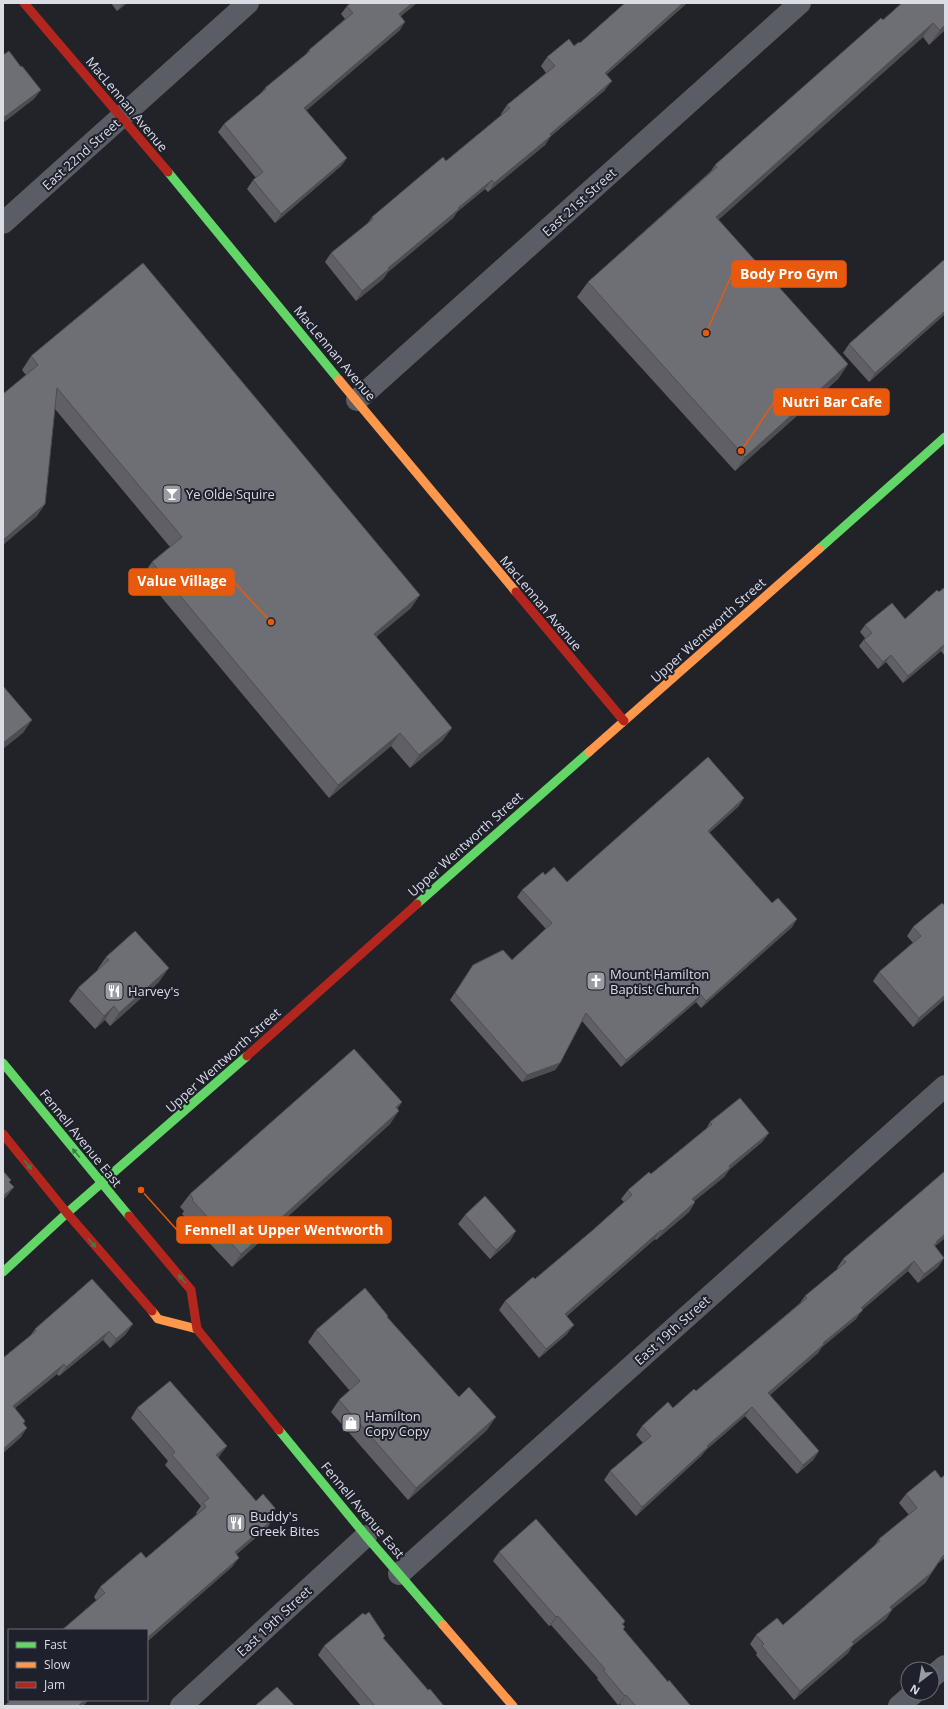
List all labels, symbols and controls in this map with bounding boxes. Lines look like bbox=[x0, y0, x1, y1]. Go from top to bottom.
street label: MacLennan Avenue bbox=[82, 53, 172, 155]
street label: East 22nd Street bbox=[38, 114, 124, 194]
street label: East 21st Street bbox=[538, 164, 620, 240]
callout: Body Pro Gym bbox=[732, 261, 846, 287]
text: Body Pro Gym bbox=[740, 264, 838, 283]
street label: MacLennan Avenue bbox=[290, 302, 380, 404]
callout: Nutri Bar Cafe bbox=[774, 389, 889, 415]
text: Nutri Bar Cafe bbox=[782, 392, 882, 411]
bar icon: Ye Olde Squire bbox=[161, 483, 183, 505]
place label: Ye Olde Squire bbox=[186, 485, 275, 503]
street label: MacLennan Avenue bbox=[496, 552, 586, 654]
callout: Value Village bbox=[129, 569, 234, 595]
text: Value Village bbox=[137, 571, 227, 590]
street label: Upper Wentworth Street bbox=[647, 573, 770, 686]
street label: Upper Wentworth Street bbox=[404, 787, 527, 900]
place label: Mount Hamilton Baptist Church bbox=[610, 965, 709, 998]
church icon: Mount Hamilton Baptist Church bbox=[585, 970, 607, 992]
restaurant icon: Harvey's bbox=[103, 980, 125, 1002]
place label: Harvey's bbox=[128, 982, 179, 1000]
street label: Upper Wentworth Street bbox=[162, 1003, 285, 1116]
street label: Fennell Avenue East bbox=[36, 1085, 126, 1191]
one-way arrow bbox=[71, 1148, 80, 1159]
one-way arrow bbox=[23, 1159, 32, 1170]
callout: Fennell at Upper Wentworth bbox=[177, 1217, 391, 1243]
text: Fennell at Upper Wentworth bbox=[185, 1220, 383, 1239]
one-way arrow bbox=[88, 1237, 97, 1248]
one-way arrow bbox=[178, 1274, 187, 1285]
street label: East 19th Street bbox=[630, 1291, 714, 1369]
place label: Hamilton Copy Copy bbox=[365, 1407, 430, 1440]
shop icon: Hamilton Copy Copy bbox=[340, 1412, 362, 1434]
street label: Fennell Avenue East bbox=[317, 1458, 409, 1562]
place label: Buddy's Greek Bites bbox=[250, 1507, 319, 1540]
restaurant icon: Buddy's Greek Bites bbox=[225, 1512, 247, 1534]
street label: East 19th Street bbox=[233, 1581, 315, 1660]
legend bbox=[8, 1629, 148, 1701]
text: Fast bbox=[44, 1636, 67, 1653]
text: Slow bbox=[44, 1656, 71, 1673]
north arrow bbox=[900, 1661, 940, 1701]
text: Jam bbox=[43, 1676, 65, 1693]
text: N bbox=[907, 1681, 922, 1699]

